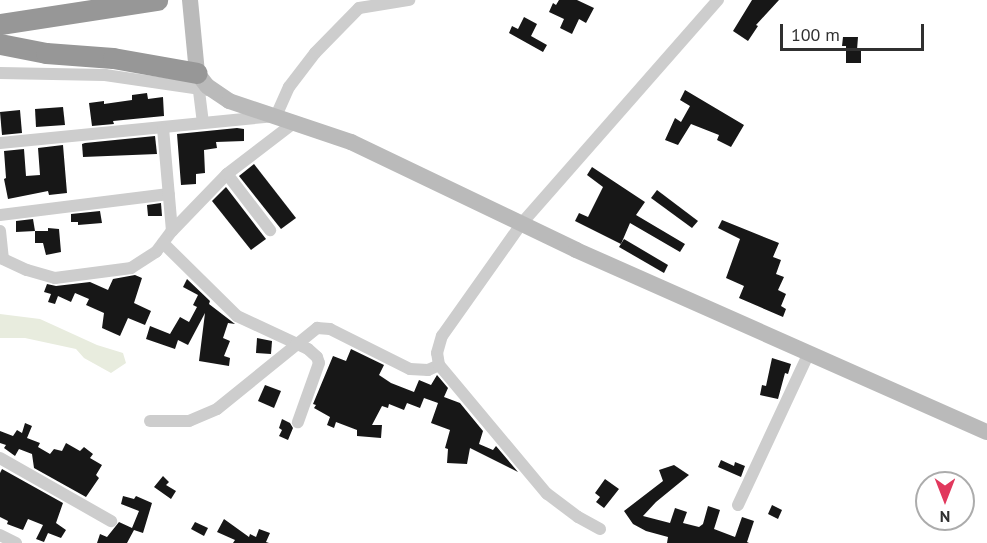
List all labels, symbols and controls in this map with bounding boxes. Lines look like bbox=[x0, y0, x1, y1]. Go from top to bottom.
scale bar bbox=[783, 12, 927, 50]
text: 100 m bbox=[791, 23, 840, 46]
north arrow bbox=[915, 471, 975, 531]
text: N bbox=[940, 507, 950, 527]

